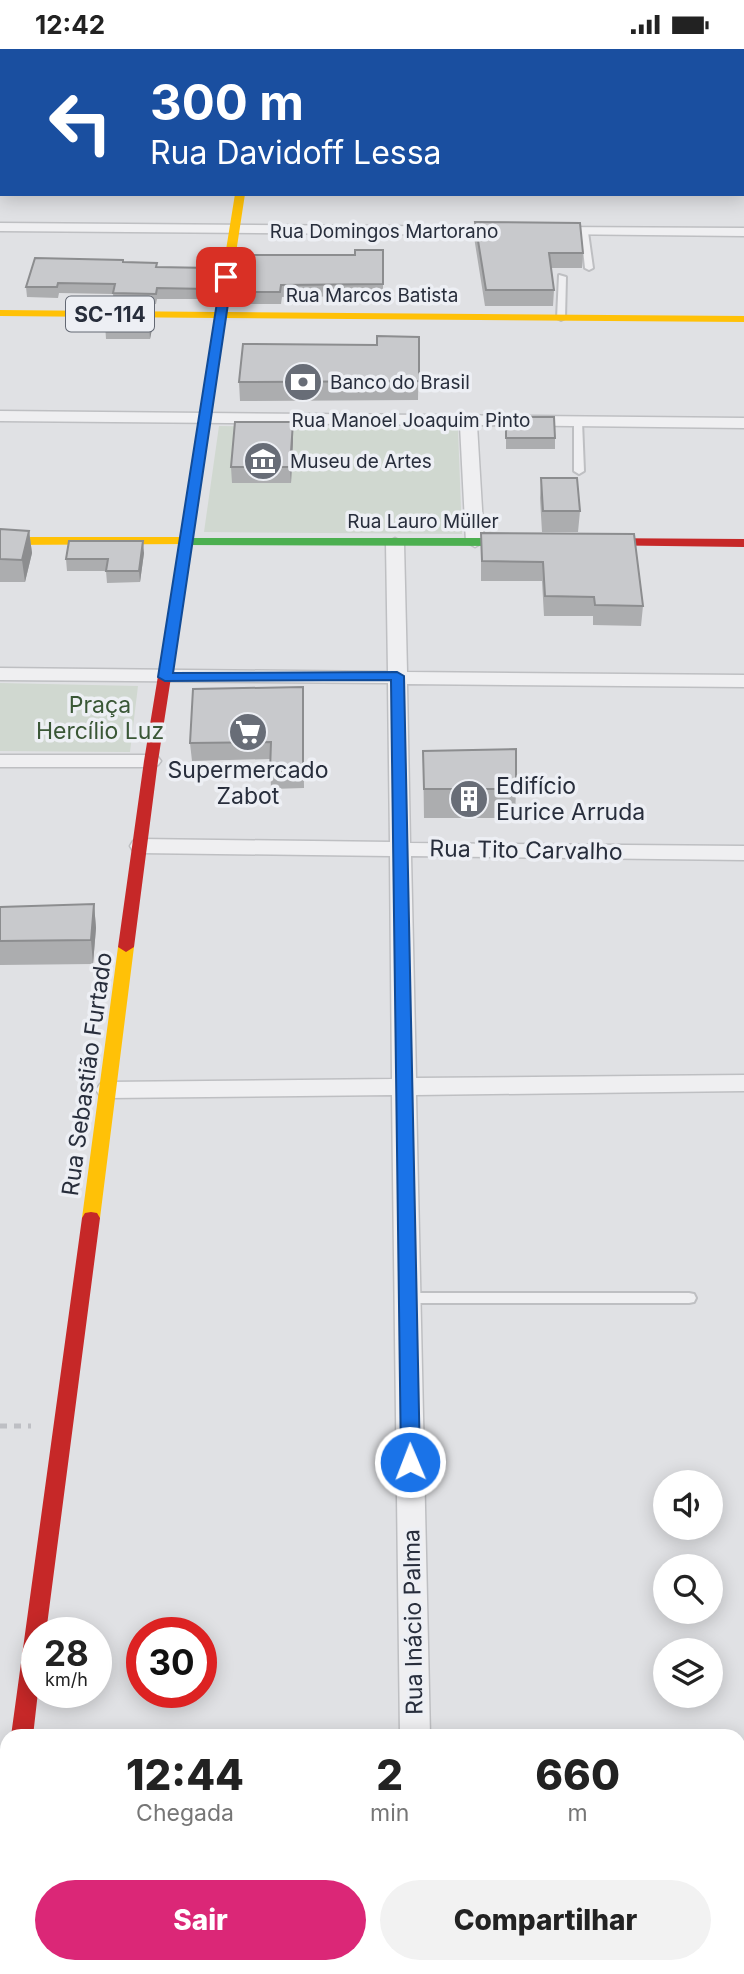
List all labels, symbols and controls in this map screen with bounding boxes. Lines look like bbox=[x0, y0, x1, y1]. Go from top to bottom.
text: 12:42 bbox=[35, 9, 105, 40]
text: 300 m bbox=[150, 73, 304, 132]
icon: left bbox=[35, 77, 126, 168]
text: Rua Davidoff Lessa bbox=[150, 133, 442, 172]
street label: Rua Domingos Martorano bbox=[270, 220, 498, 243]
pin bbox=[196, 247, 256, 307]
icon: arrive bbox=[207, 258, 245, 296]
street label: Rua Marcos Batista bbox=[286, 284, 458, 307]
road number: SC-114 bbox=[66, 296, 154, 331]
bank icon: Banco do Brasil bbox=[282, 361, 324, 403]
place label: Banco do Brasil bbox=[330, 371, 470, 394]
street label: Rua Manoel Joaquim Pinto bbox=[292, 409, 530, 432]
museum icon: Museu de Artes bbox=[242, 440, 284, 482]
place label: Museu de Artes bbox=[290, 450, 432, 473]
street label: Rua Lauro Müller bbox=[347, 510, 499, 533]
park label: Praça Hercílio Luz bbox=[36, 691, 164, 745]
supermarket icon: Supermercado Zabot bbox=[227, 711, 269, 753]
place label: Supermercado Zabot bbox=[168, 756, 328, 810]
place label: Edifício Eurice Arruda bbox=[496, 772, 645, 826]
building icon: Edifício Eurice Arruda bbox=[448, 778, 490, 820]
street label: Rua Tito Carvalho bbox=[429, 834, 623, 866]
street label: Rua Sebastião Furtado bbox=[56, 951, 118, 1197]
position arrow bbox=[373, 1425, 447, 1499]
map controls bbox=[653, 1470, 723, 1708]
button: sound bbox=[653, 1470, 723, 1540]
street label: Rua Inácio Palma bbox=[397, 1529, 429, 1715]
button: search bbox=[653, 1554, 723, 1624]
speed limit sign: 30 bbox=[126, 1617, 217, 1708]
text: 28 bbox=[44, 1632, 89, 1674]
button: layers bbox=[653, 1638, 723, 1708]
text: km/h bbox=[45, 1669, 88, 1690]
text: 12:44 bbox=[126, 1749, 244, 1800]
text: 2 bbox=[376, 1749, 403, 1800]
text: 660 bbox=[535, 1749, 620, 1800]
text: Chegada bbox=[136, 1799, 234, 1827]
text: min bbox=[370, 1799, 409, 1827]
text: m bbox=[568, 1799, 588, 1827]
button: Sair bbox=[35, 1880, 366, 1960]
button: Compartilhar bbox=[380, 1880, 711, 1960]

